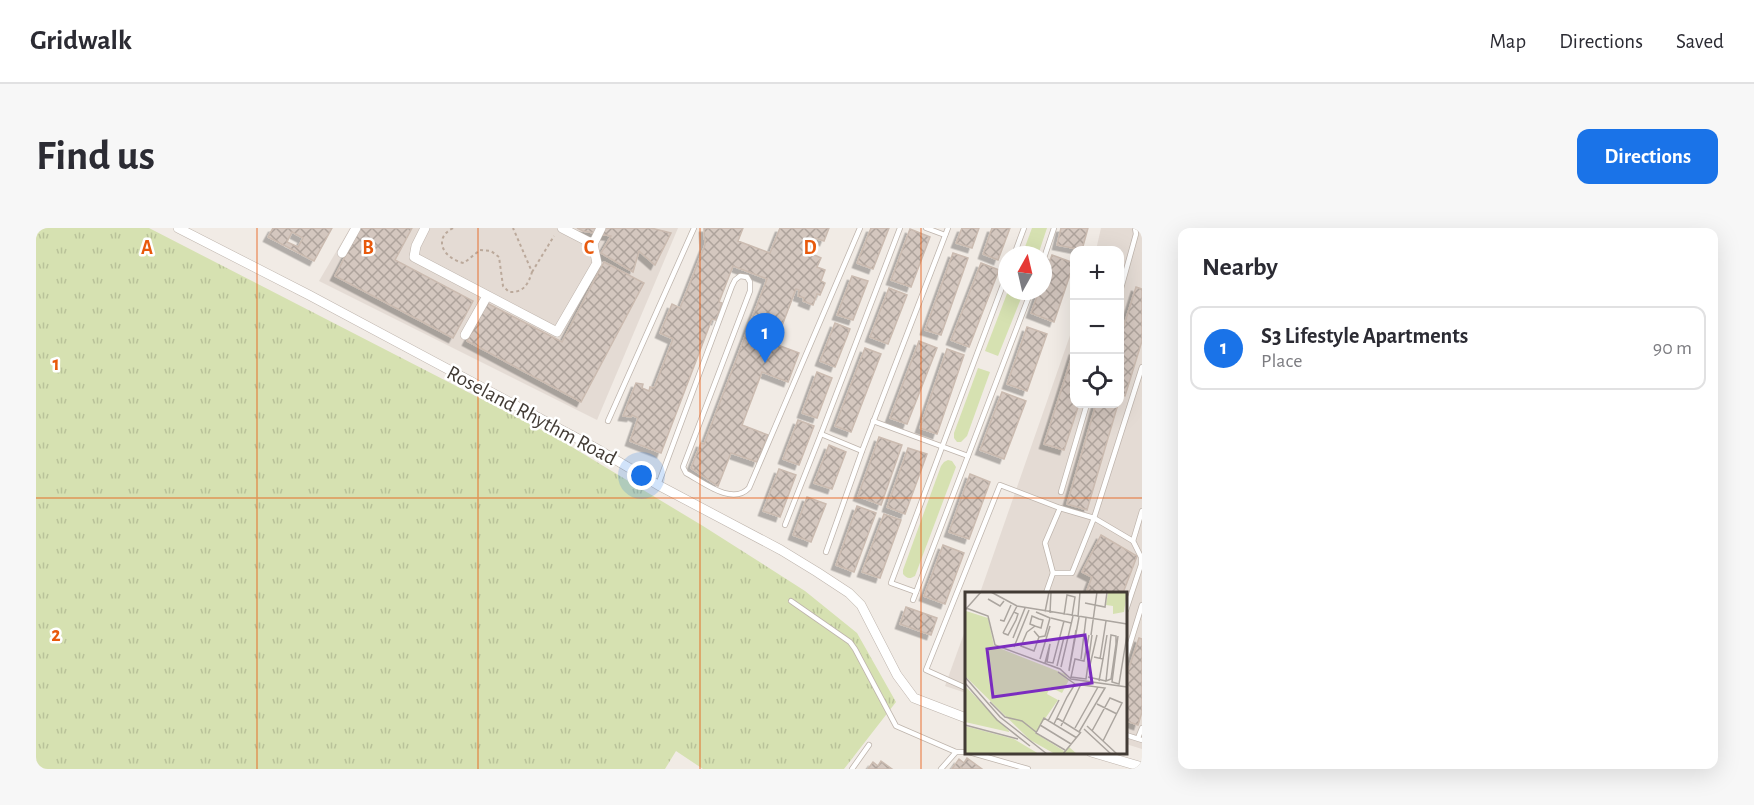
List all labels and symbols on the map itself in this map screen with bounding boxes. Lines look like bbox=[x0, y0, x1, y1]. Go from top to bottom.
text: A bbox=[141, 238, 153, 258]
text: B bbox=[362, 238, 374, 258]
text: C bbox=[584, 238, 595, 258]
text: D bbox=[803, 238, 817, 258]
north arrow bbox=[998, 246, 1052, 300]
pin: 1 bbox=[746, 314, 784, 363]
text: 1 bbox=[52, 354, 60, 374]
street label: Roseland Rhythm Road bbox=[443, 362, 620, 469]
your location bbox=[627, 461, 656, 490]
inset map bbox=[965, 592, 1127, 754]
text: 2 bbox=[51, 625, 61, 645]

